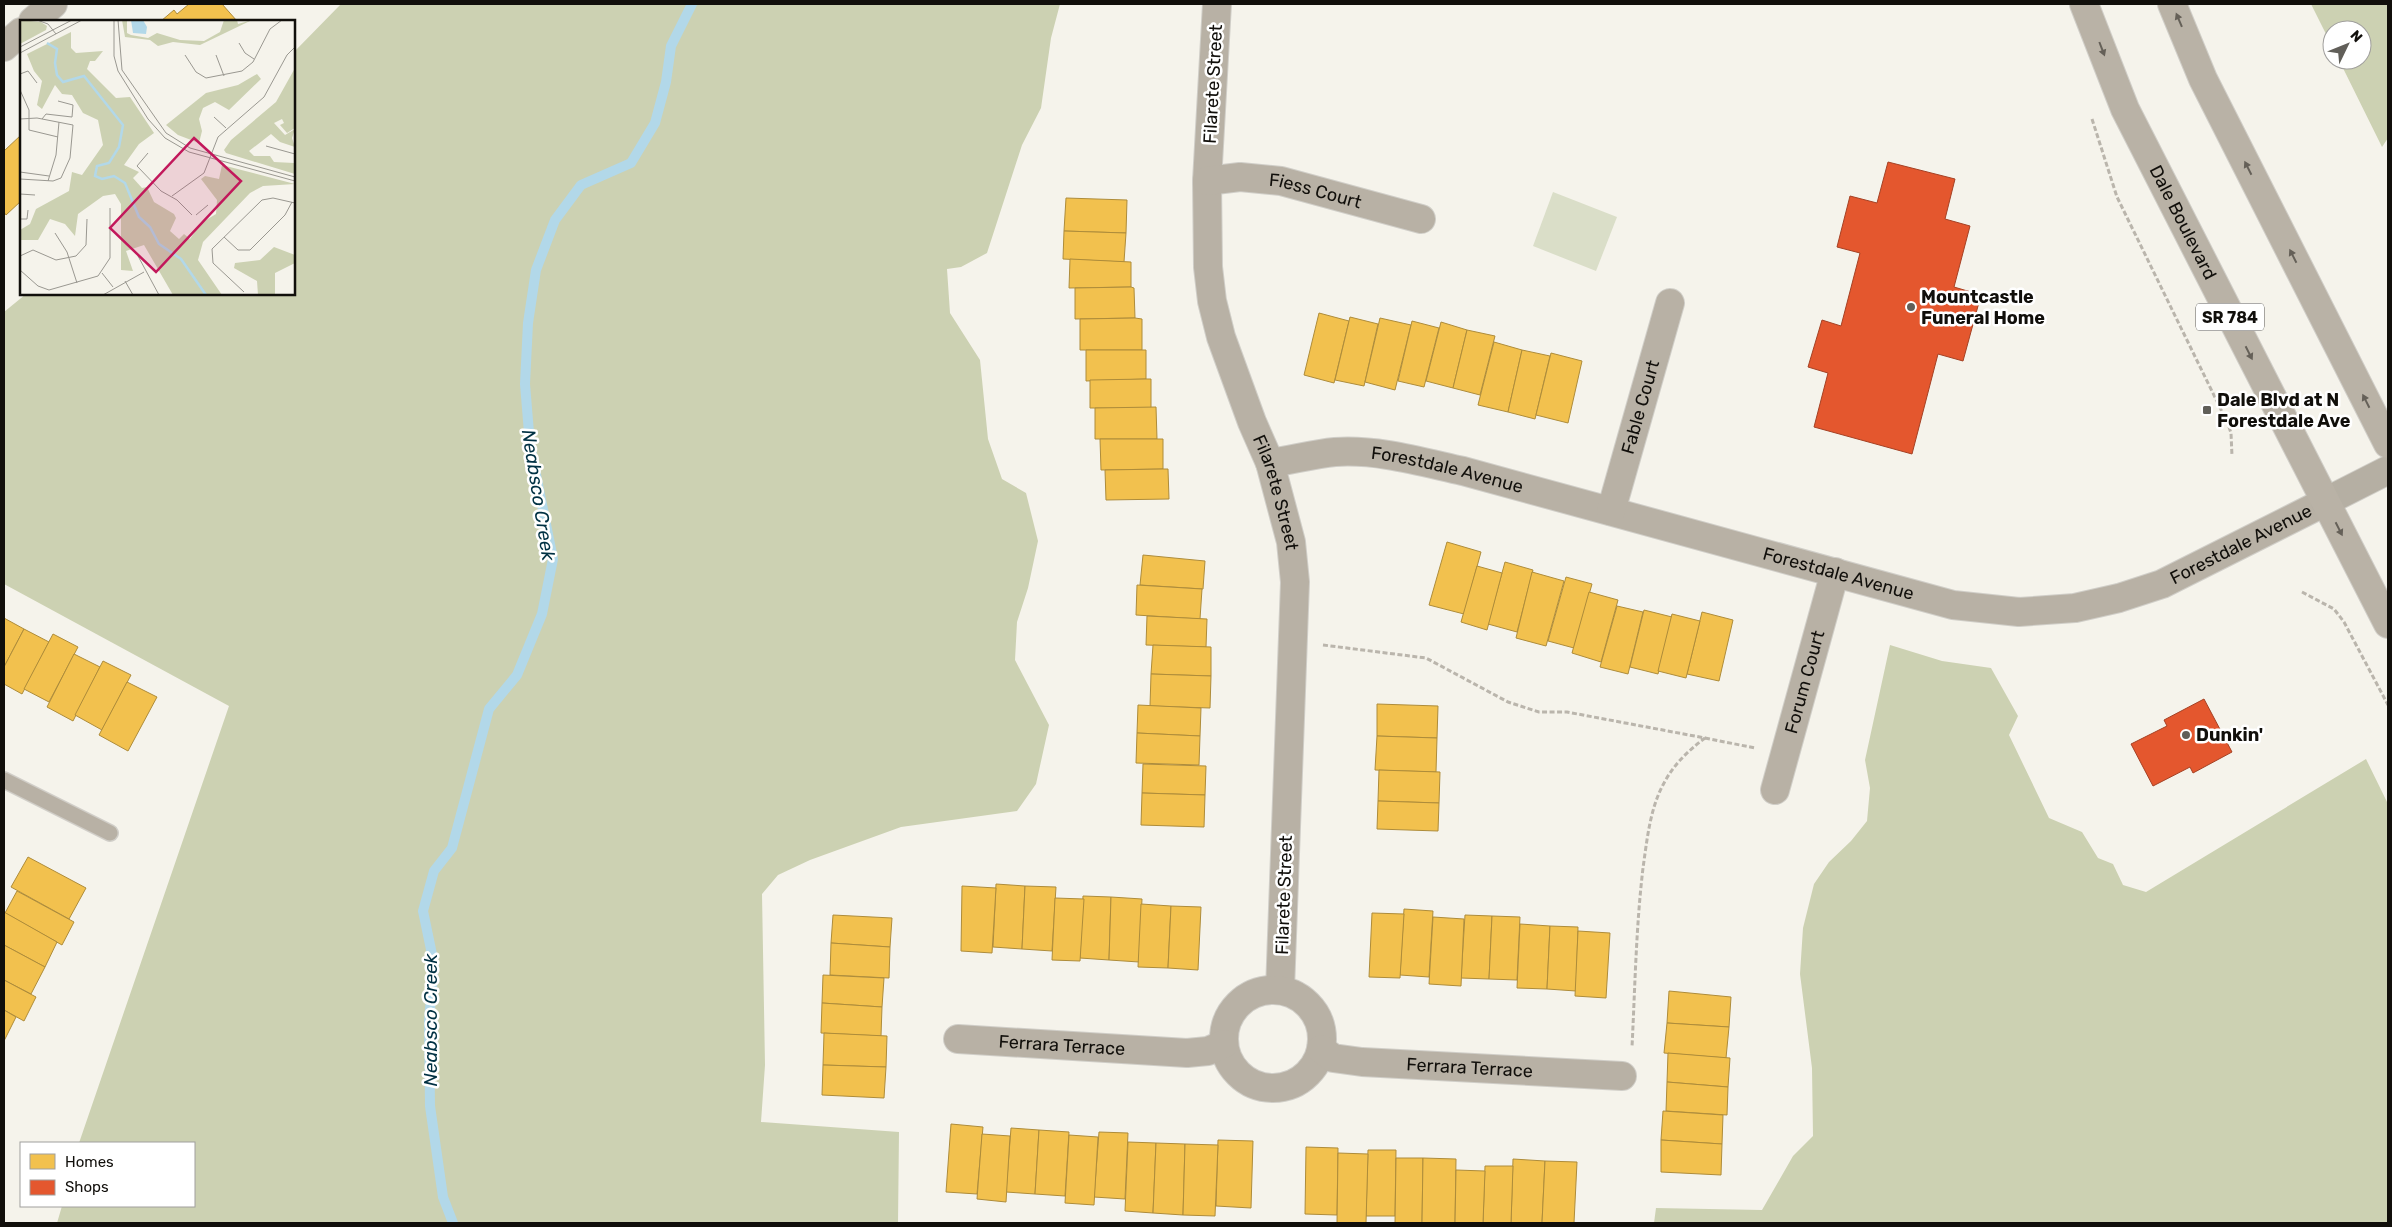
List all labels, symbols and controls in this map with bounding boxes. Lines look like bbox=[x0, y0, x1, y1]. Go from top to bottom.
one-way arrow bbox=[2175, 13, 2182, 28]
inset map bbox=[20, 20, 295, 295]
north arrow bbox=[2322, 20, 2372, 70]
street label: Filarete Street bbox=[1199, 24, 1227, 144]
text: N bbox=[2346, 27, 2366, 46]
one-way arrow bbox=[2098, 42, 2106, 57]
one-way arrow bbox=[2244, 160, 2252, 175]
street label: Dale Boulevard bbox=[2145, 161, 2221, 283]
street label: Fiess Court bbox=[1268, 169, 1364, 213]
one-way arrow bbox=[2289, 249, 2297, 263]
place label: Mountcastle Funeral Home bbox=[1921, 286, 2045, 329]
marker: Mountcastle Funeral Home bbox=[1905, 301, 1917, 313]
road number: SR 784 bbox=[2196, 304, 2264, 330]
one-way arrow bbox=[2245, 346, 2253, 360]
street label: Fable Court bbox=[1617, 358, 1664, 457]
place label: Dale Blvd at N Forestdale Ave bbox=[2217, 389, 2351, 432]
one-way arrow bbox=[2362, 394, 2370, 408]
marker: Dale Blvd at N Forestdale Ave bbox=[2201, 404, 2213, 416]
water label: Neabsco Creek bbox=[517, 428, 560, 563]
street label: Filarete Street bbox=[1248, 431, 1303, 551]
street label: Forestdale Avenue bbox=[1370, 442, 1526, 498]
street label: Forestdale Avenue bbox=[2166, 499, 2315, 589]
one-way arrow bbox=[2335, 521, 2343, 536]
street label: Forestdale Avenue bbox=[1760, 542, 1916, 605]
street label: Forum Court bbox=[1780, 628, 1829, 736]
place label: Dunkin' bbox=[2196, 724, 2263, 746]
marker: Dunkin' bbox=[2180, 729, 2192, 741]
street label: Filarete Street bbox=[1271, 835, 1297, 955]
water label: Neabsco Creek bbox=[419, 953, 442, 1086]
street label: Ferrara Terrace bbox=[998, 1030, 1126, 1060]
street label: Ferrara Terrace bbox=[1406, 1053, 1533, 1082]
legend bbox=[20, 1142, 195, 1207]
text: Homes bbox=[65, 1153, 114, 1171]
text: Shops bbox=[65, 1178, 109, 1196]

